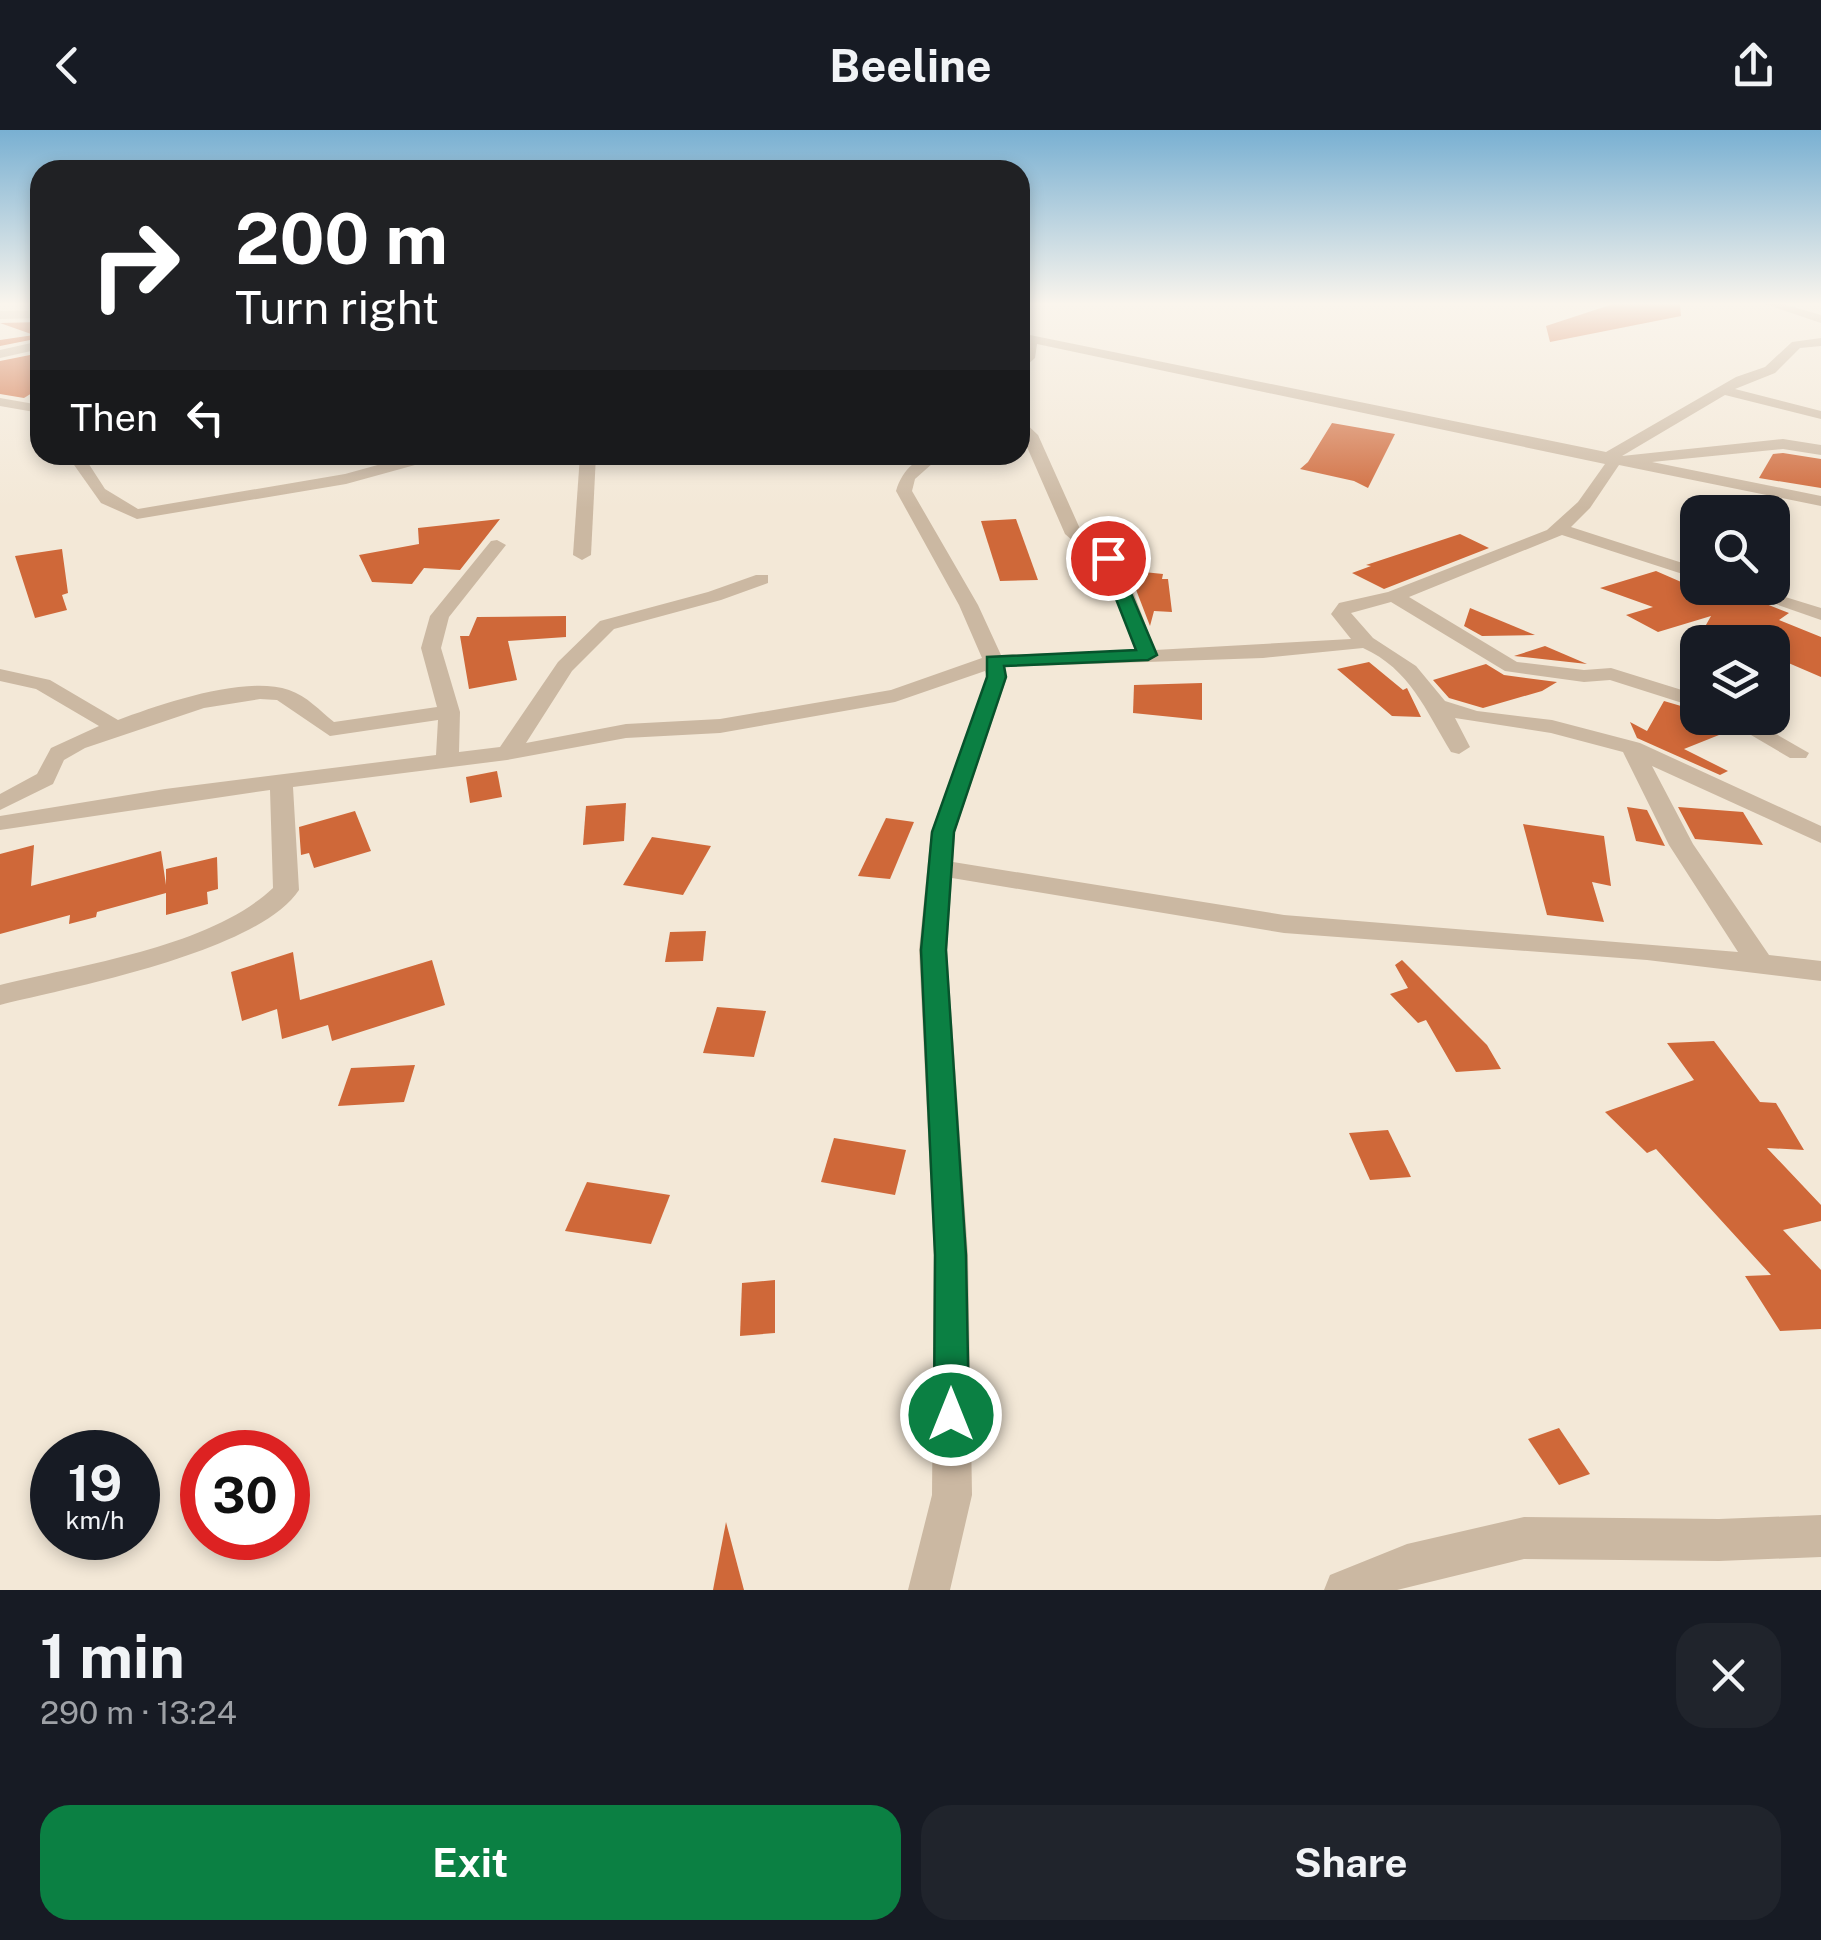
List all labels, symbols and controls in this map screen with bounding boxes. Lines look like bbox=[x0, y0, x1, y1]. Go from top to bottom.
icon: back bbox=[40, 38, 95, 93]
icon: share bbox=[1726, 38, 1781, 93]
text: Beeline bbox=[829, 39, 992, 92]
text: 200 m bbox=[235, 197, 448, 280]
icon: right bbox=[70, 200, 200, 330]
text: Turn right bbox=[235, 281, 439, 334]
icon: left bbox=[178, 390, 233, 445]
text: Then bbox=[70, 395, 158, 440]
map controls bbox=[1680, 495, 1790, 735]
button: search bbox=[1680, 495, 1790, 605]
pin bbox=[1066, 516, 1151, 601]
icon: arrive bbox=[1081, 531, 1136, 586]
button: layers bbox=[1680, 625, 1790, 735]
position arrow bbox=[899, 1363, 1003, 1467]
speed limit sign: 30 bbox=[180, 1430, 310, 1560]
text: 19 bbox=[68, 1453, 122, 1512]
text: km/h bbox=[66, 1505, 124, 1535]
text: 1 min bbox=[40, 1621, 185, 1692]
button: close bbox=[1676, 1623, 1781, 1728]
text: 290 m · 13:24 bbox=[40, 1694, 237, 1731]
button: Exit bbox=[40, 1805, 901, 1920]
button: Share bbox=[921, 1805, 1781, 1920]

